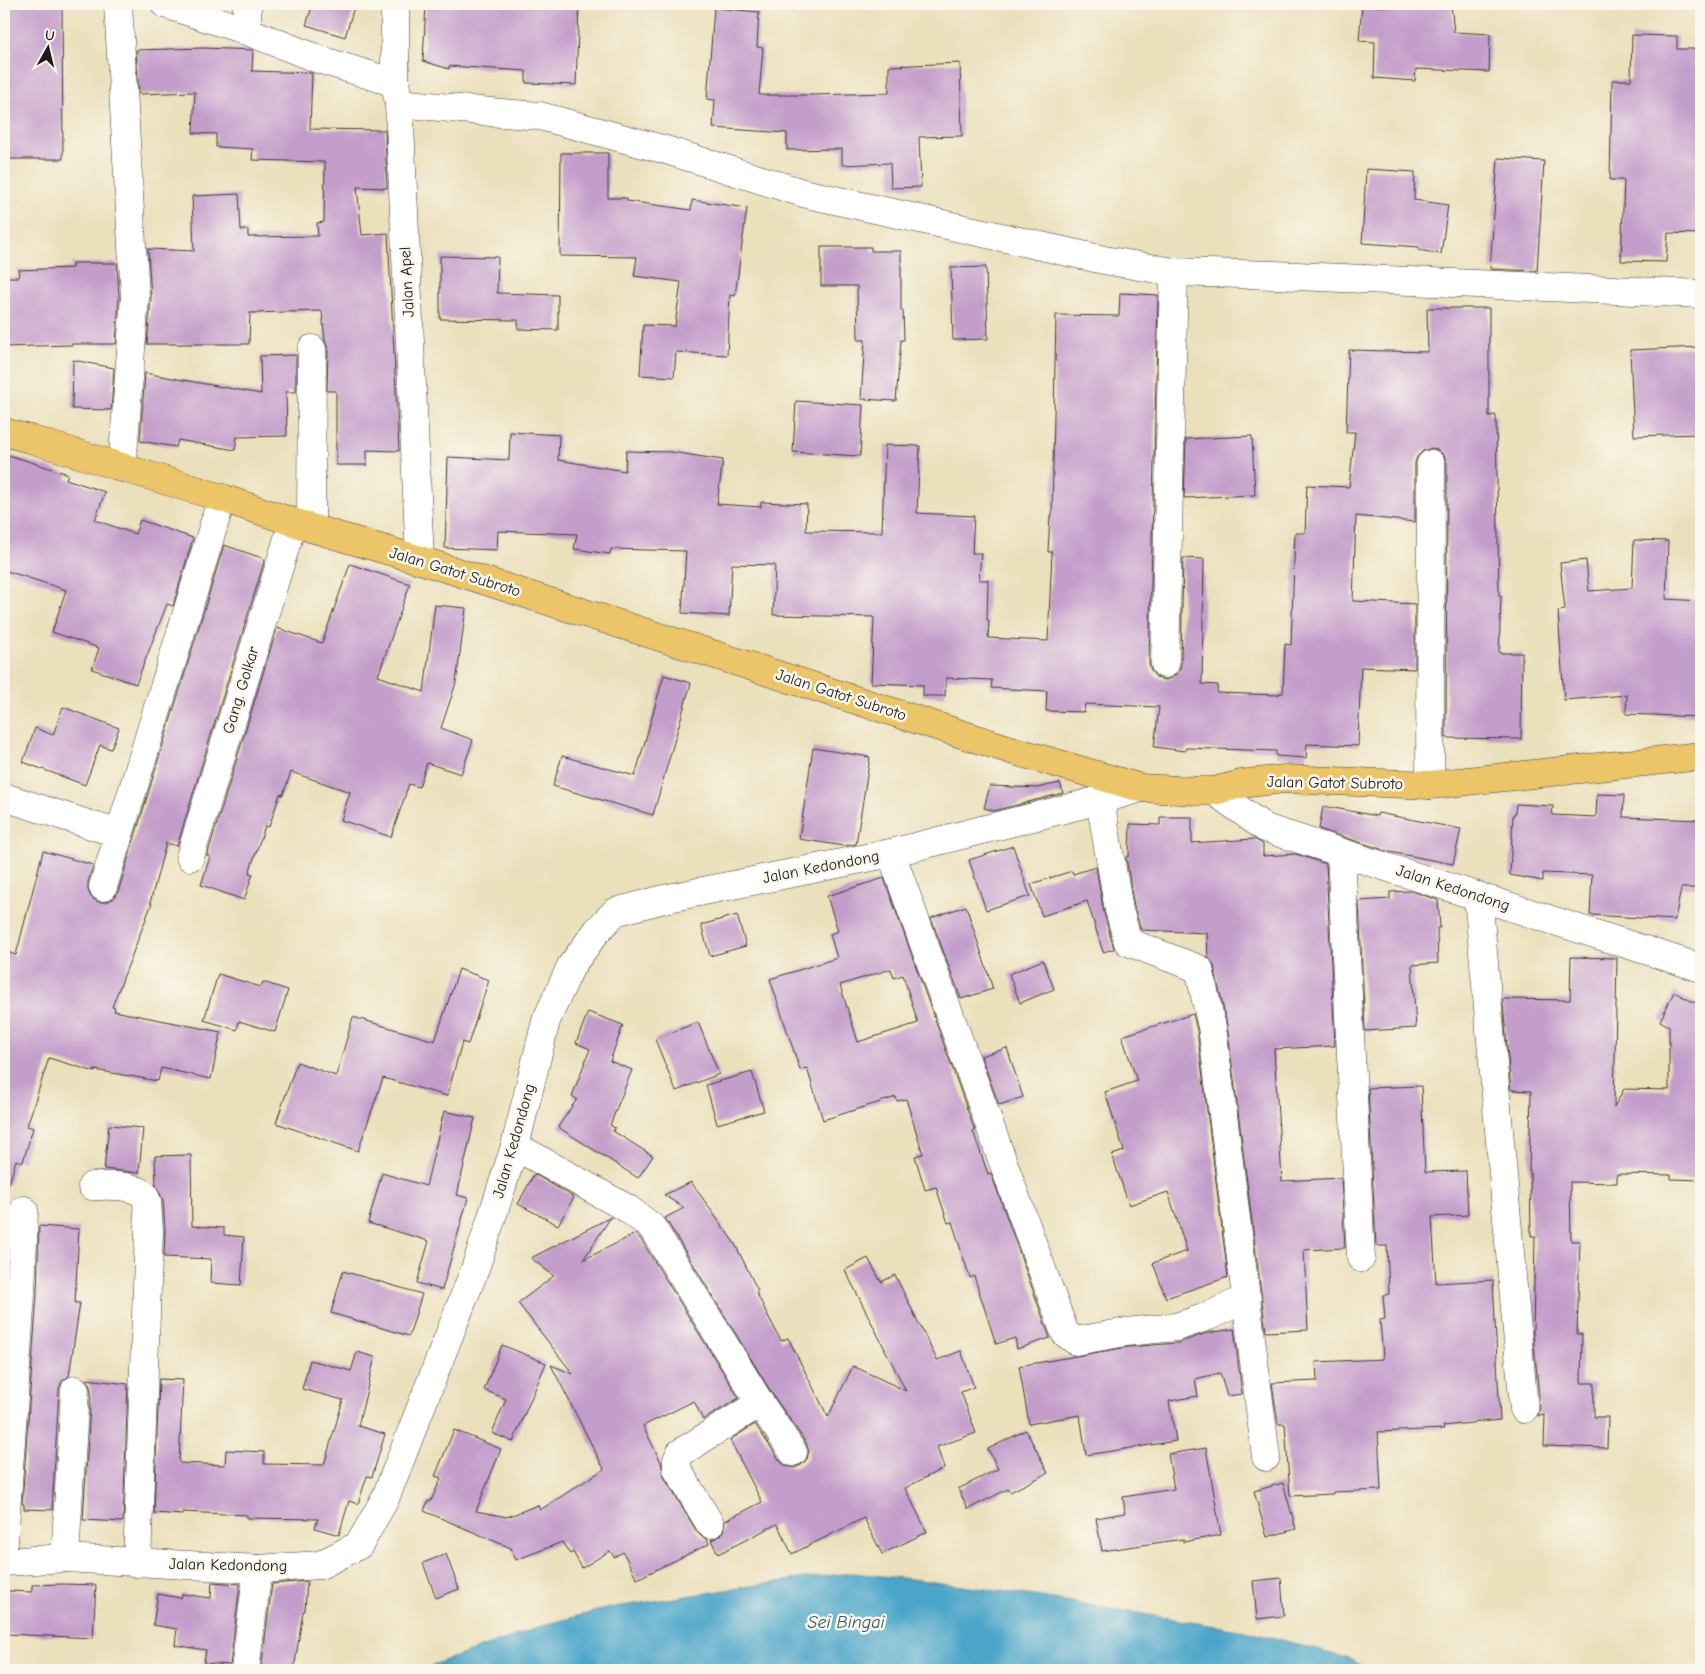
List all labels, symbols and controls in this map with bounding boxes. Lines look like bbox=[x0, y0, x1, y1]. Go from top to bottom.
north arrow bbox=[22, 22, 72, 72]
text: U bbox=[44, 27, 56, 45]
street label: Jalan Apel bbox=[396, 246, 418, 318]
street label: Jalan Gatot Subroto bbox=[387, 543, 523, 601]
street label: Gang. Golkar bbox=[219, 644, 263, 736]
street label: Jalan Gatot Subroto bbox=[773, 665, 909, 725]
street label: Jalan Gatot Subroto bbox=[1267, 773, 1403, 793]
street label: Jalan Kedondong bbox=[761, 847, 881, 887]
street label: Jalan Kedondong bbox=[1394, 861, 1512, 915]
street label: Jalan Kedondong bbox=[489, 1082, 539, 1200]
street label: Jalan Kedondong bbox=[169, 1555, 287, 1575]
water label: Sei Bingai bbox=[808, 1612, 885, 1633]

